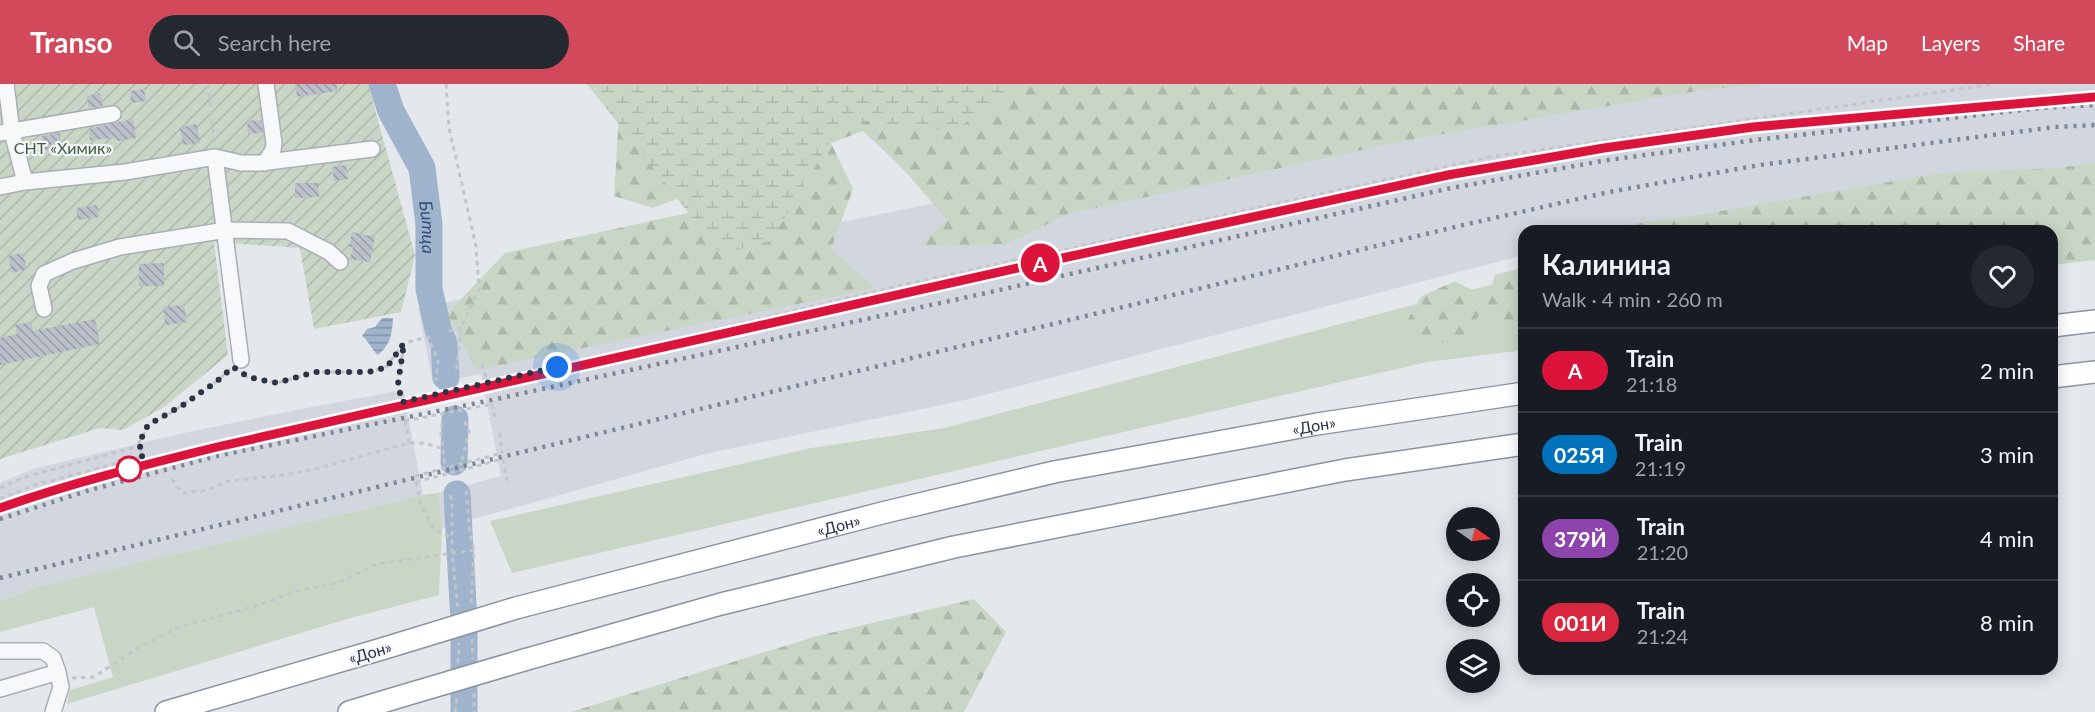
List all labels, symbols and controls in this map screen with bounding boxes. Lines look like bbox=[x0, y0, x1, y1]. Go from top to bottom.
search box bbox=[149, 15, 569, 69]
text: Transo bbox=[30, 25, 113, 59]
icon: search bbox=[170, 26, 203, 59]
text: Search here bbox=[218, 29, 331, 56]
text: Map bbox=[1847, 30, 1888, 55]
text: Layers bbox=[1921, 30, 1980, 55]
text: Share bbox=[2013, 30, 2065, 55]
park label: СНТ «Химик» bbox=[14, 138, 112, 157]
water label: Битца bbox=[415, 199, 440, 254]
line badge: A bbox=[1020, 244, 1060, 282]
button: heart bbox=[1971, 245, 2034, 308]
text: Калинина bbox=[1542, 247, 1671, 281]
text: A bbox=[1033, 251, 1047, 276]
text: Walk · 4 min · 260 m bbox=[1542, 287, 1723, 311]
text: Train bbox=[1626, 345, 1674, 372]
your location bbox=[542, 352, 572, 382]
text: 2 min bbox=[1980, 357, 2034, 384]
text: A bbox=[1568, 358, 1582, 383]
text: 21:18 bbox=[1626, 372, 1677, 396]
street label: «Дон» bbox=[1290, 412, 1337, 438]
text: Train bbox=[1635, 429, 1683, 456]
text: 3 min bbox=[1980, 441, 2034, 468]
text: 025Я bbox=[1554, 442, 1605, 467]
unlabelled marker bbox=[116, 456, 142, 482]
text: 21:19 bbox=[1635, 456, 1686, 480]
north arrow bbox=[1446, 507, 1500, 561]
map controls bbox=[1446, 507, 1500, 693]
street label: «Дон» bbox=[815, 510, 862, 539]
text: Train bbox=[1637, 513, 1685, 540]
text: 4 min bbox=[1980, 525, 2034, 552]
text: 379Й bbox=[1554, 526, 1607, 551]
text: 21:20 bbox=[1637, 540, 1688, 564]
button: locate bbox=[1446, 573, 1500, 627]
text: Train bbox=[1637, 597, 1685, 624]
text: 8 min bbox=[1980, 609, 2034, 636]
text: 001И bbox=[1554, 610, 1607, 635]
text: 21:24 bbox=[1637, 624, 1688, 648]
street label: «Дон» bbox=[346, 637, 394, 667]
button: layers bbox=[1446, 639, 1500, 693]

